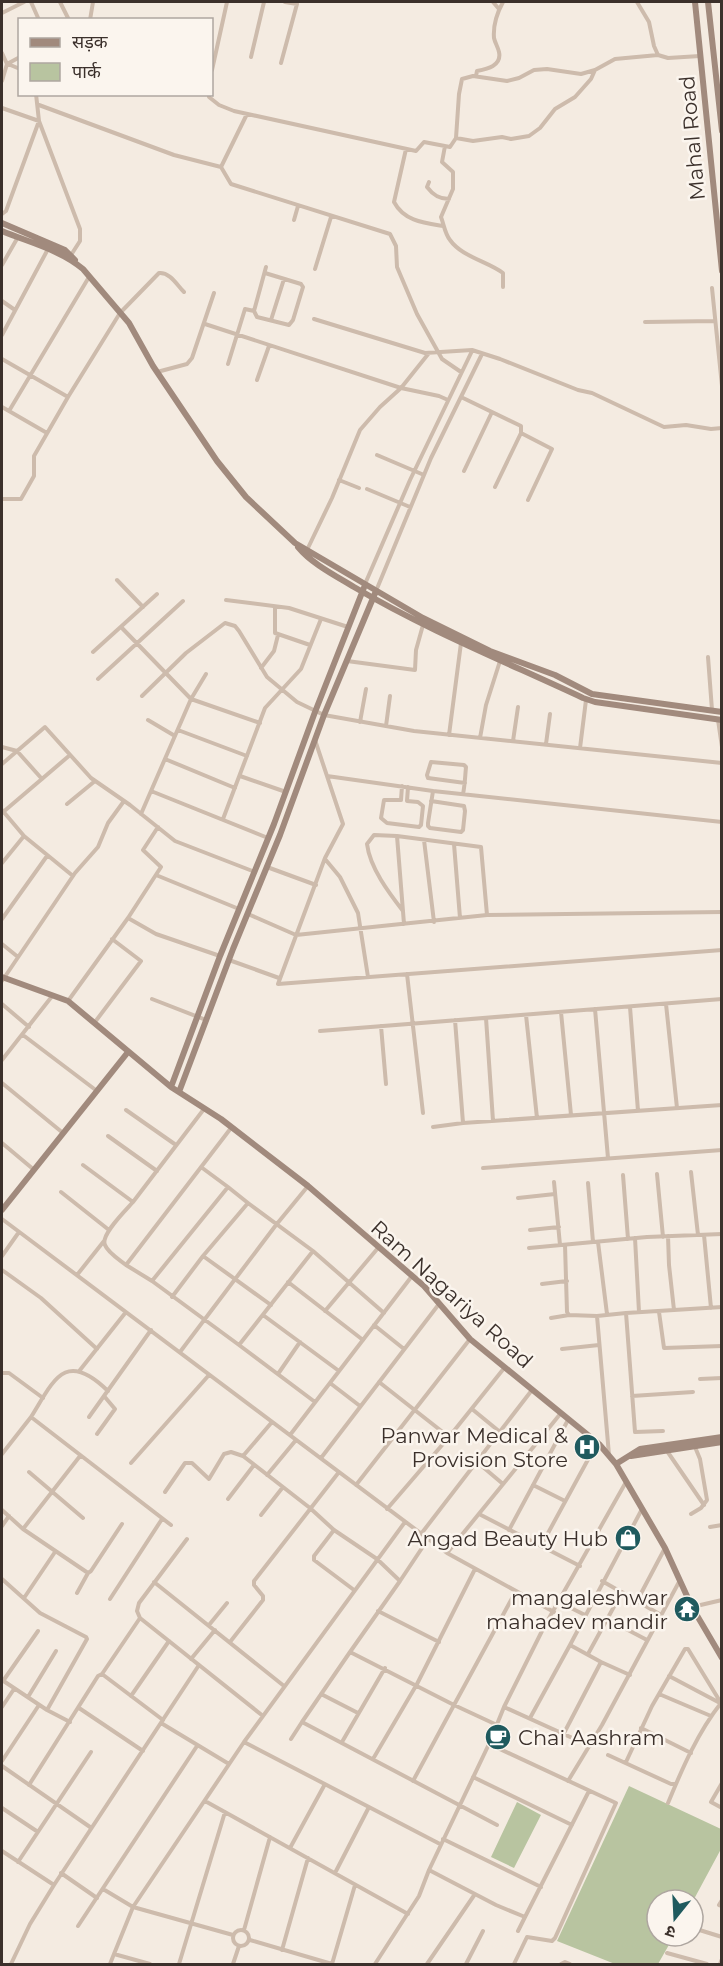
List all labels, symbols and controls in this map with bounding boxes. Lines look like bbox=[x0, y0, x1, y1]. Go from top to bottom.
legend bbox=[18, 18, 213, 96]
text: सड़क bbox=[72, 31, 109, 53]
text: पार्क bbox=[72, 61, 102, 83]
street label: Mahal Road bbox=[674, 75, 710, 201]
street label: Ram Nagariya Road bbox=[366, 1215, 538, 1373]
place label: Panwar Medical & Provision Store bbox=[380, 1423, 568, 1472]
hospital icon: Panwar Medical & Provision Store bbox=[572, 1432, 602, 1462]
shop icon: Angad Beauty Hub bbox=[613, 1523, 643, 1553]
place label: Angad Beauty Hub bbox=[407, 1526, 608, 1551]
place label: mangaleshwar mahadev mandir bbox=[486, 1585, 668, 1634]
temple icon: mangaleshwar mahadev mandir bbox=[672, 1594, 702, 1624]
cafe icon: Chai Aashram bbox=[483, 1722, 513, 1752]
place label: Chai Aashram bbox=[518, 1725, 665, 1750]
north arrow bbox=[645, 1888, 705, 1948]
text: उ bbox=[663, 1921, 678, 1942]

